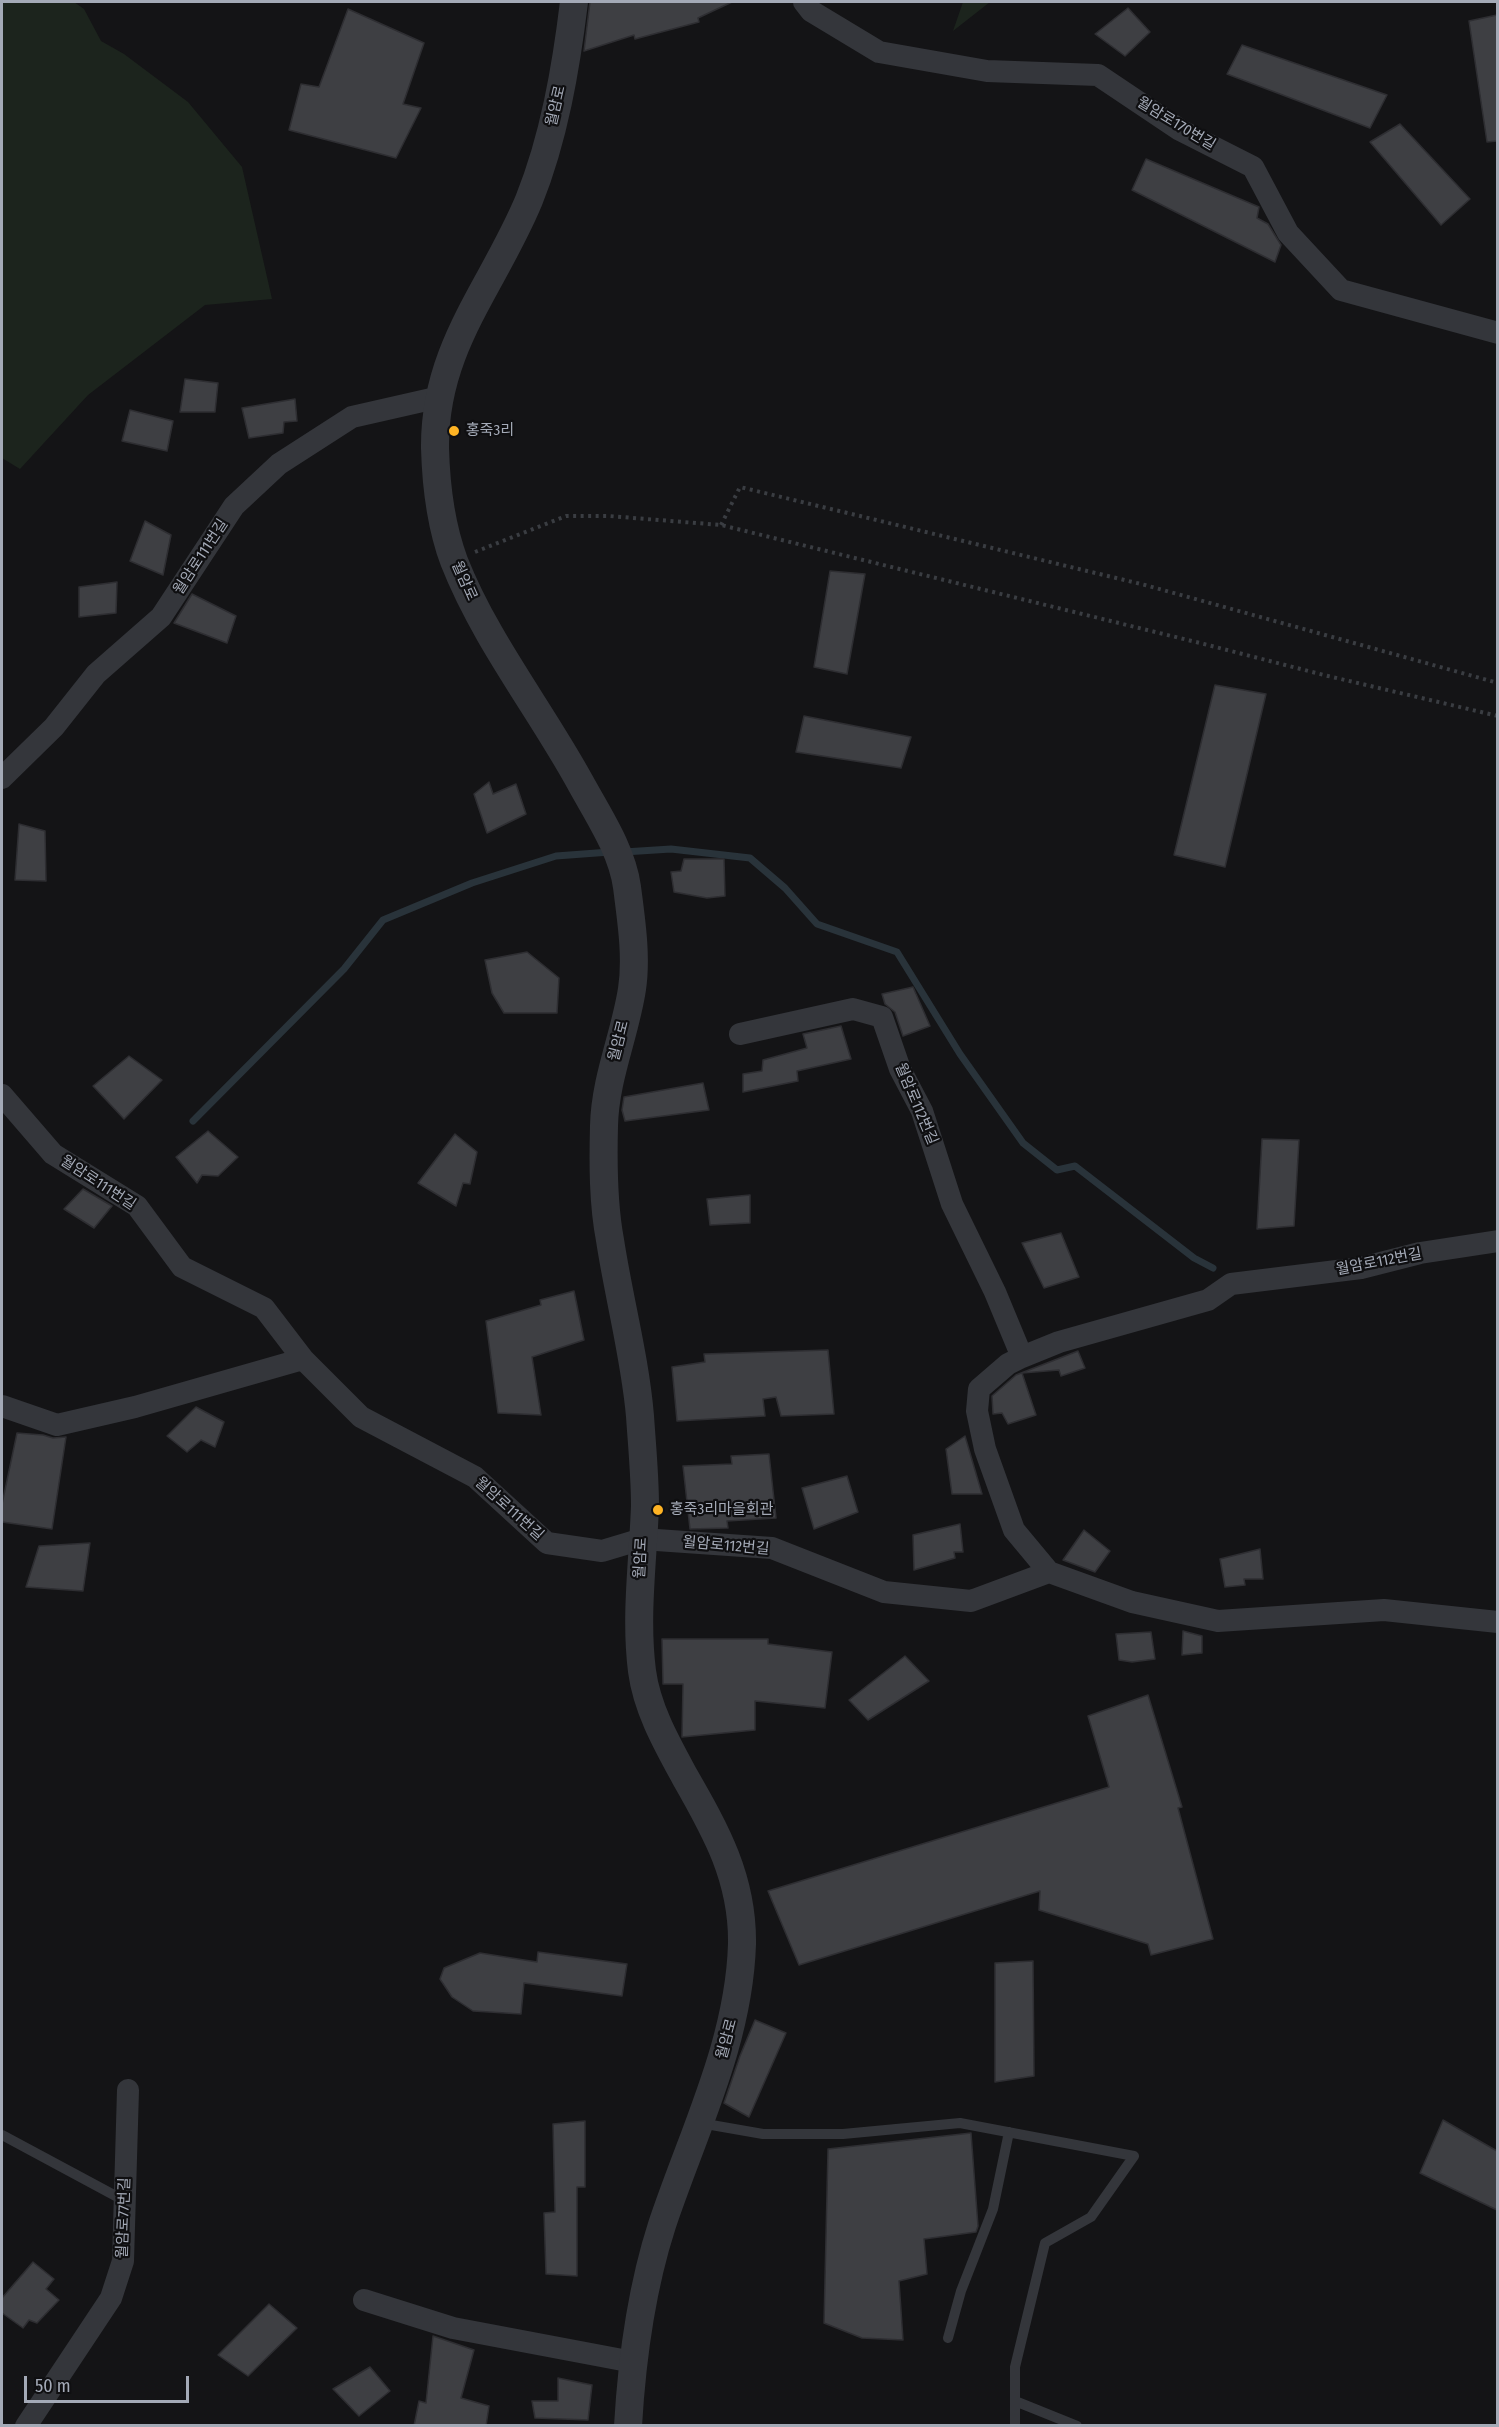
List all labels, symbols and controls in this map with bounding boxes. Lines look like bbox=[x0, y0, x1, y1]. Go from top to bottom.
street label: 월암로 bbox=[543, 84, 569, 128]
street label: 월암로170번길 bbox=[1133, 93, 1219, 155]
place label: 홍죽3리 bbox=[466, 422, 514, 440]
marker: 홍죽3리 bbox=[447, 424, 461, 438]
street label: 월암로111번길 bbox=[170, 516, 232, 598]
street label: 월암로 bbox=[447, 558, 481, 604]
street label: 월암로 bbox=[605, 1019, 633, 1063]
street label: 월암로112번길 bbox=[891, 1060, 941, 1148]
street label: 월암로111번길 bbox=[57, 1152, 139, 1214]
street label: 월암로112번길 bbox=[1335, 1245, 1423, 1279]
street label: 월암로111번길 bbox=[471, 1473, 547, 1545]
place label: 홍죽3리마을회관 bbox=[670, 1501, 773, 1519]
marker: 홍죽3리마을회관 bbox=[651, 1503, 665, 1517]
street label: 월암로112번길 bbox=[682, 1533, 770, 1559]
street label: 월암로 bbox=[631, 1537, 651, 1579]
street label: 월암로 bbox=[713, 2017, 741, 2061]
street label: 월암로77번길 bbox=[114, 2177, 134, 2259]
scale bar bbox=[27, 2364, 192, 2402]
text: 50 m bbox=[35, 2375, 71, 2397]

